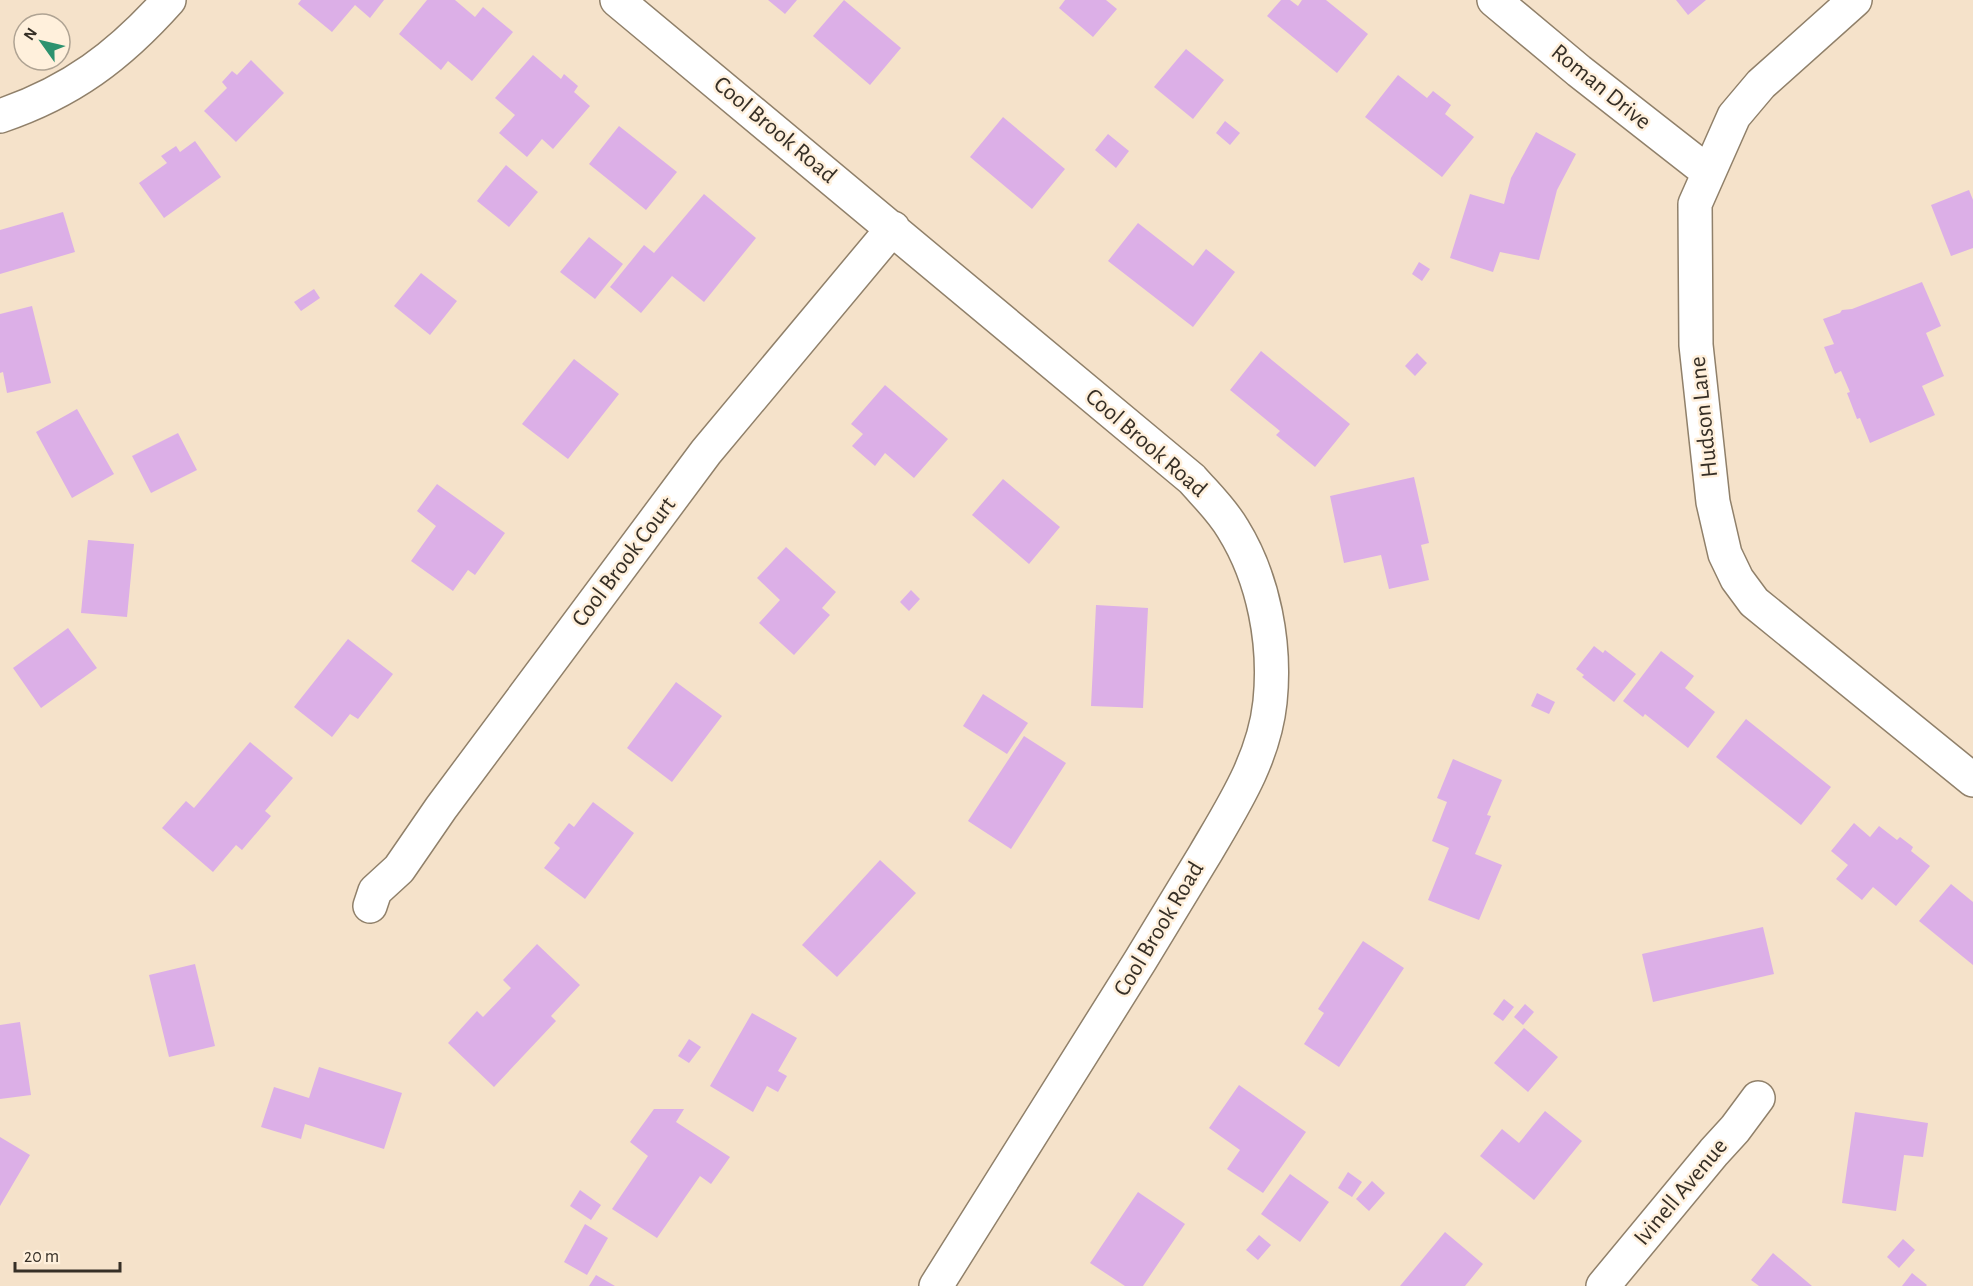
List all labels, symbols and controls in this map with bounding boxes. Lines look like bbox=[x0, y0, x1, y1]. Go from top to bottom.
north arrow bbox=[12, 12, 72, 72]
text: N bbox=[21, 25, 40, 43]
street label: Roman Drive bbox=[1547, 40, 1655, 134]
street label: Cool Brook Road bbox=[709, 72, 841, 188]
street label: Hudson Lane bbox=[1686, 355, 1722, 479]
street label: Cool Brook Road bbox=[1081, 384, 1211, 502]
street label: Cool Brook Court bbox=[568, 492, 681, 631]
street label: Cool Brook Road bbox=[1110, 858, 1208, 1000]
street label: Ivinell Avenue bbox=[1630, 1134, 1732, 1250]
scale bar bbox=[15, 1235, 120, 1273]
text: 20 m bbox=[24, 1248, 59, 1266]

